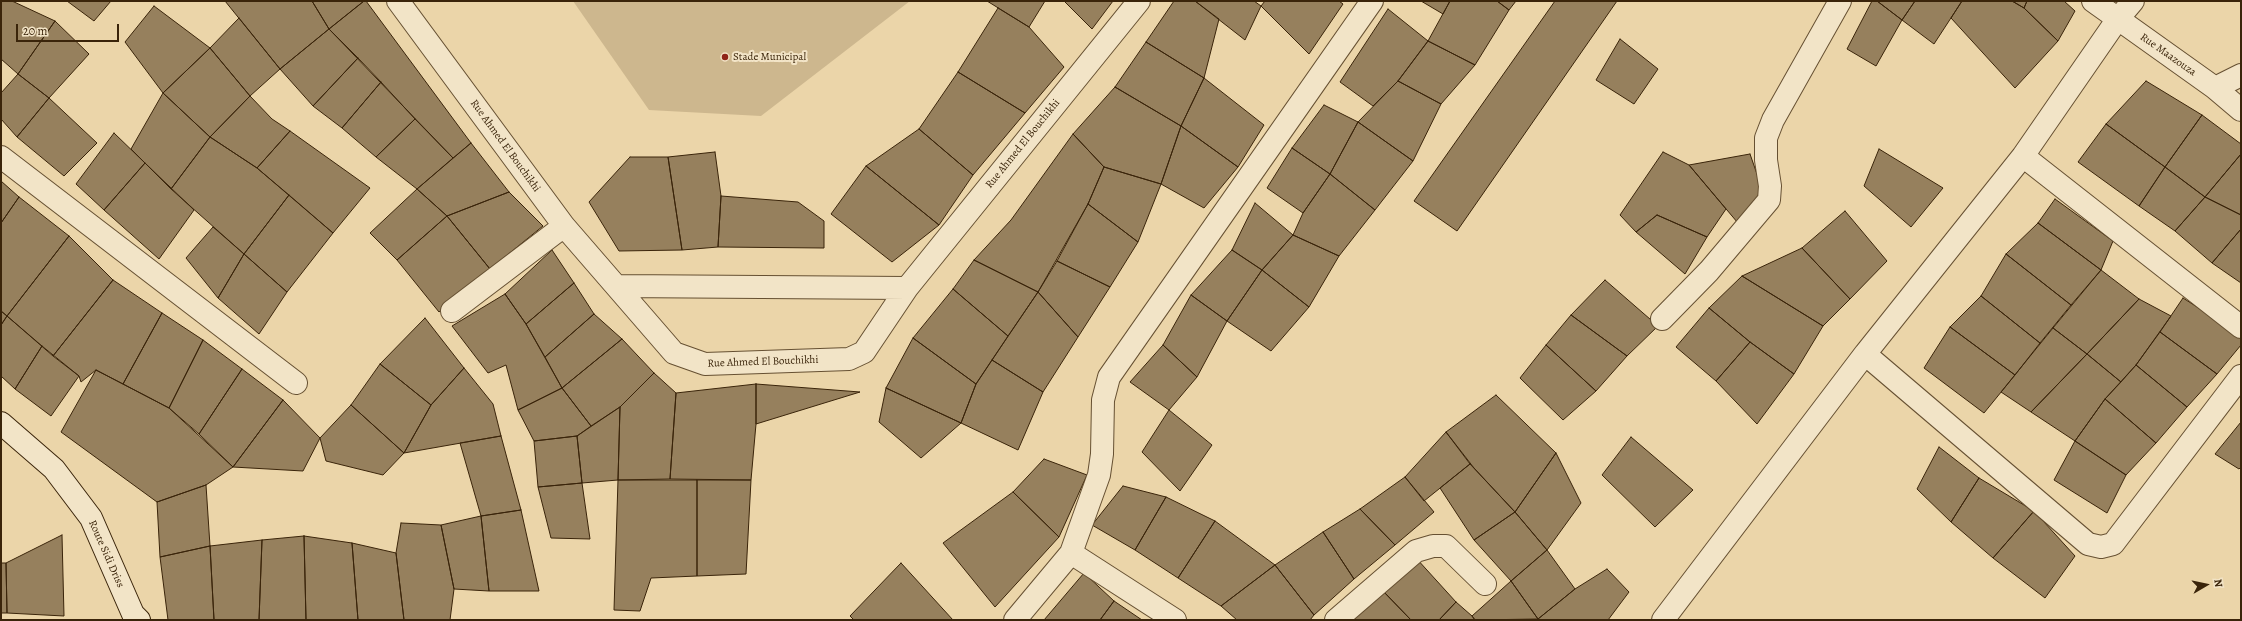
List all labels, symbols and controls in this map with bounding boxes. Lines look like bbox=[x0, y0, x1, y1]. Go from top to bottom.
scale bar bbox=[18, 16, 121, 42]
text: 20 m bbox=[23, 23, 47, 39]
street label: Rue Maazouza bbox=[2137, 31, 2199, 79]
place label: Stade Municipal bbox=[733, 50, 806, 64]
marker: Stade Municipal bbox=[720, 52, 730, 62]
street label: Rue Ahmed El Bouchikhi bbox=[467, 97, 543, 195]
street label: Rue Ahmed El Bouchikhi bbox=[983, 97, 1063, 191]
street label: Rue Ahmed El Bouchikhi bbox=[707, 353, 819, 371]
street label: Route Sidi Driss bbox=[85, 518, 127, 590]
north arrow bbox=[2186, 565, 2226, 605]
text: N bbox=[2210, 578, 2226, 588]

